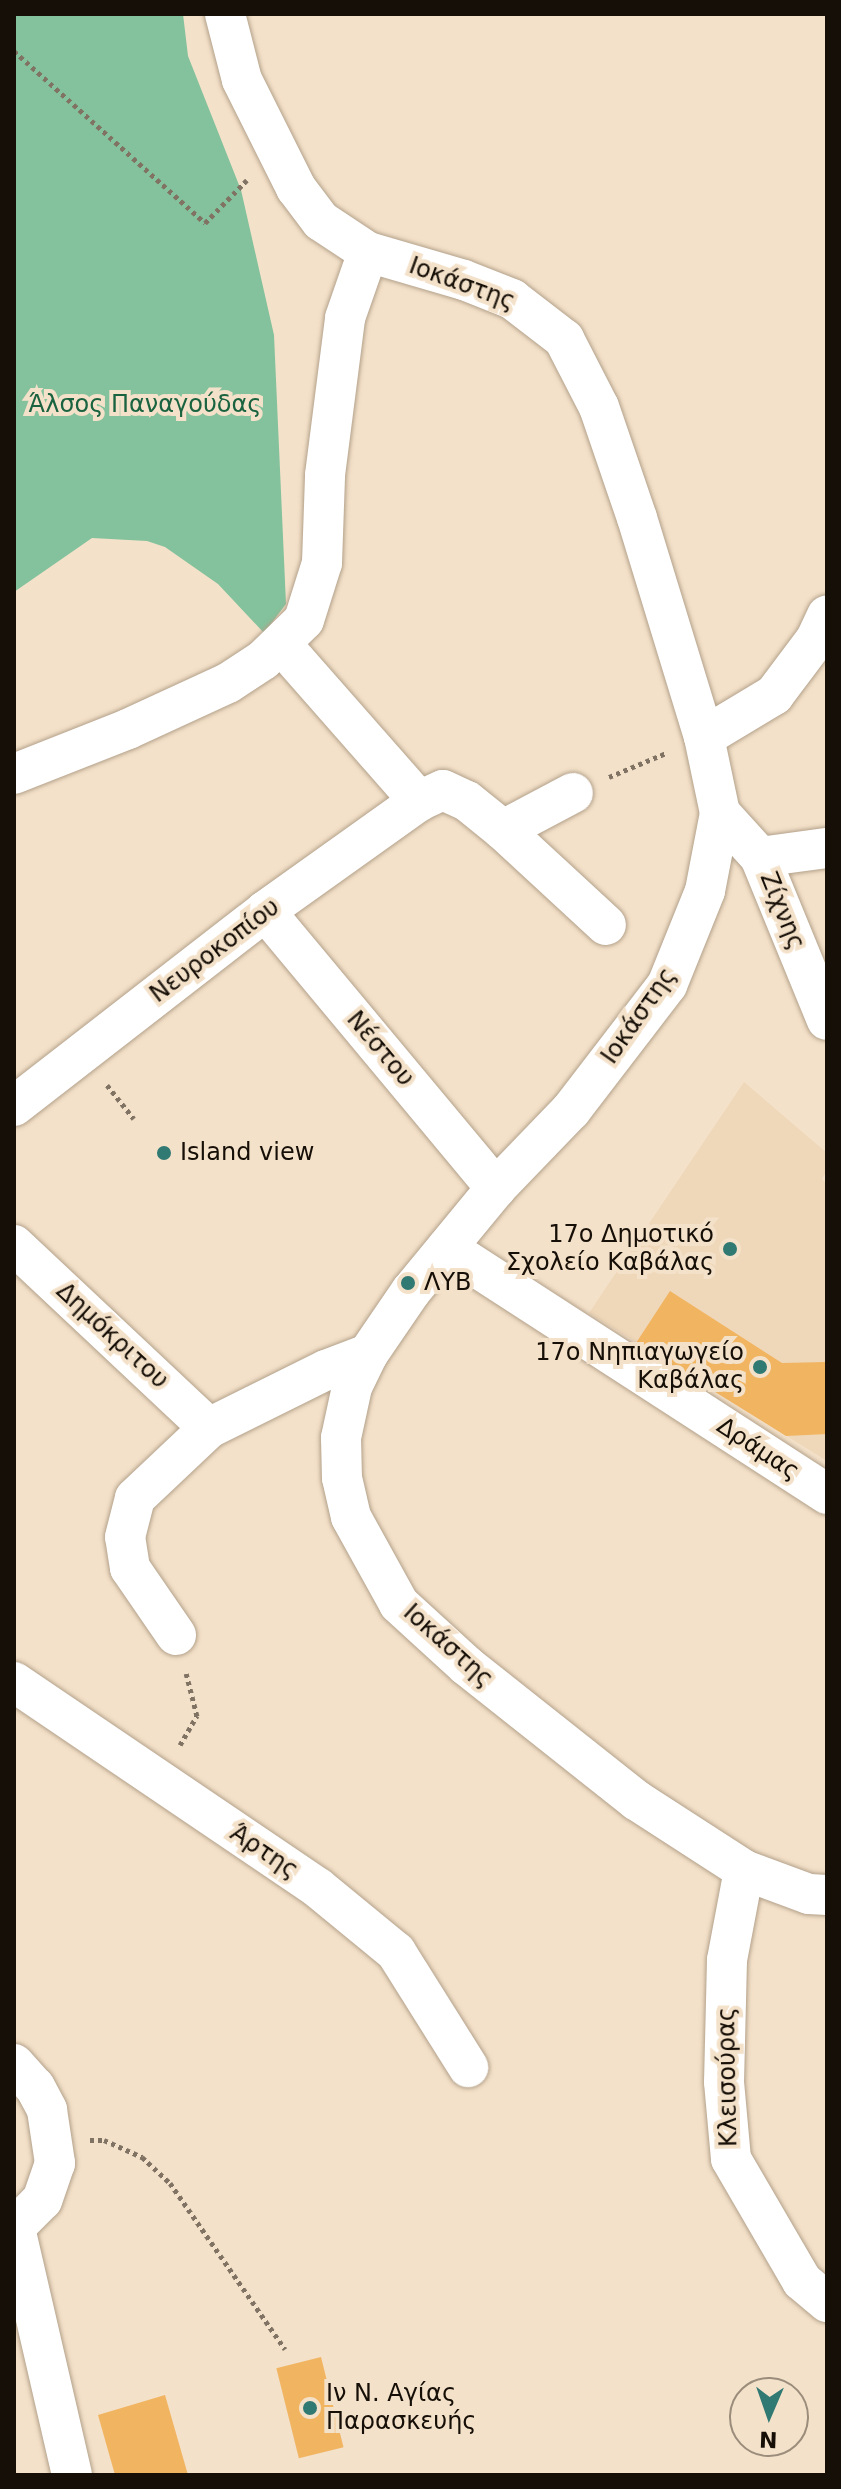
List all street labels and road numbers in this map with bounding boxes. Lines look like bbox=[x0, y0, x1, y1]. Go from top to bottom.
street label: Ιοκάστης bbox=[405, 252, 519, 316]
street label: Ζίχνης bbox=[753, 868, 811, 954]
street label: Νευροκοπίου bbox=[145, 893, 285, 1009]
street label: Ιοκάστης bbox=[595, 962, 683, 1070]
street label: Νέστου bbox=[340, 1006, 420, 1092]
street label: Δημόκριτου bbox=[50, 1277, 174, 1395]
street label: Δράμας bbox=[711, 1412, 805, 1486]
street label: Ιοκάστης bbox=[397, 1598, 499, 1694]
street label: Άρτης bbox=[225, 1819, 303, 1885]
street label: Κλεισούρας bbox=[712, 2007, 744, 2147]

